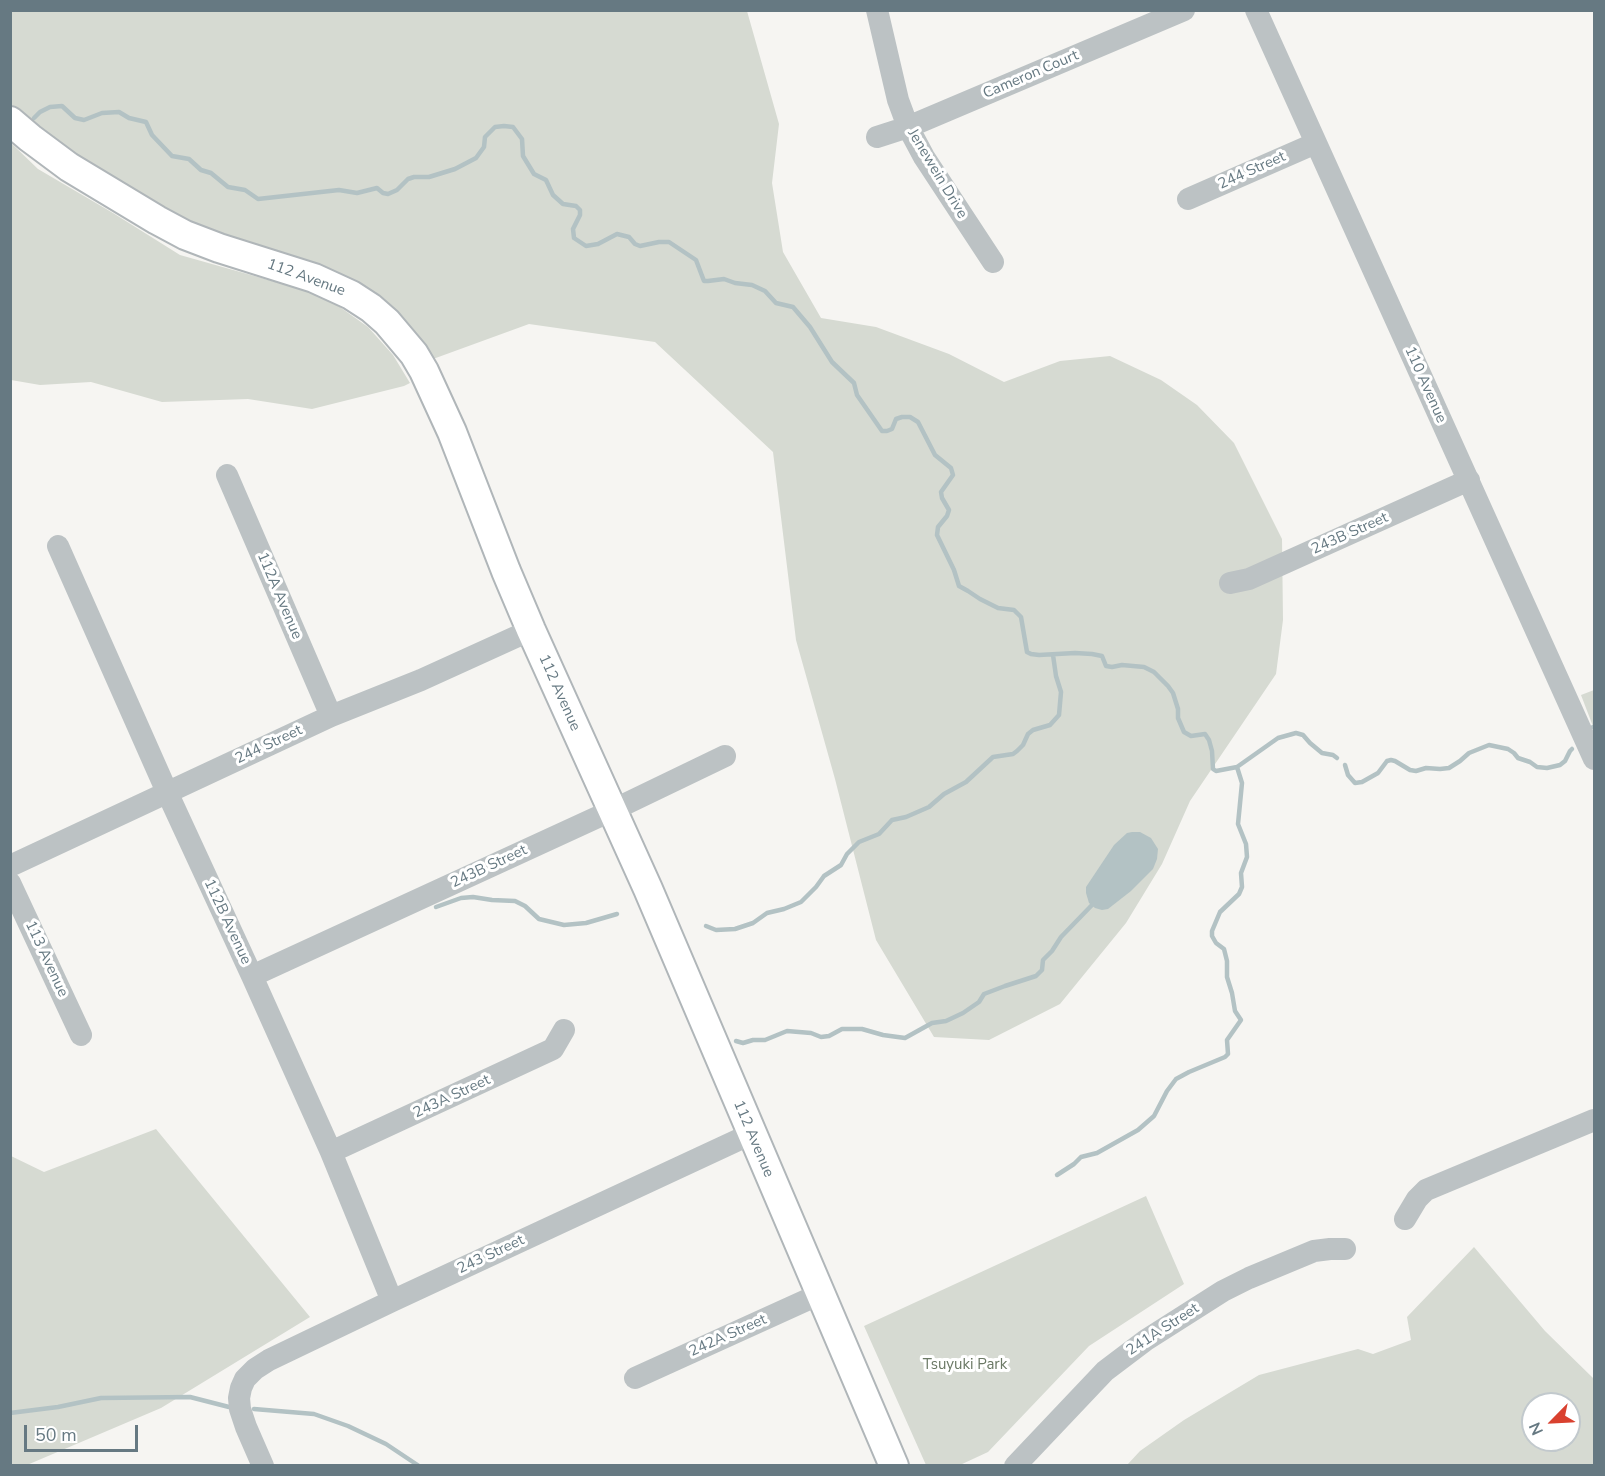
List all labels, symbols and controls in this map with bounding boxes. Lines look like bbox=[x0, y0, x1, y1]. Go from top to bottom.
street label: Cameron Court bbox=[981, 47, 1081, 103]
street label: Jenewein Drive bbox=[903, 126, 971, 222]
street label: 244 Street bbox=[1216, 148, 1288, 194]
street label: 112 Avenue bbox=[264, 256, 348, 300]
street label: 110 Avenue bbox=[1400, 344, 1450, 426]
street label: 243B Street bbox=[1309, 509, 1391, 559]
street label: 112A Avenue bbox=[253, 550, 305, 642]
street label: 112 Avenue bbox=[534, 652, 584, 734]
street label: 244 Street bbox=[233, 722, 305, 768]
street label: 243B Street bbox=[448, 842, 530, 892]
street label: 112B Avenue bbox=[199, 876, 255, 968]
street label: 113 Avenue bbox=[21, 918, 71, 1000]
street label: 243A Street bbox=[411, 1071, 493, 1123]
street label: 112 Avenue bbox=[729, 1098, 777, 1180]
street label: 243 Street bbox=[455, 1232, 527, 1278]
street label: 241A Street bbox=[1123, 1300, 1203, 1360]
street label: 242A Street bbox=[687, 1311, 769, 1361]
park label: Tsuyuki Park bbox=[923, 1356, 1007, 1374]
north arrow bbox=[1521, 1392, 1581, 1452]
scale bar bbox=[27, 1413, 141, 1451]
text: N bbox=[1524, 1419, 1549, 1438]
text: 50 m bbox=[35, 1423, 77, 1447]

